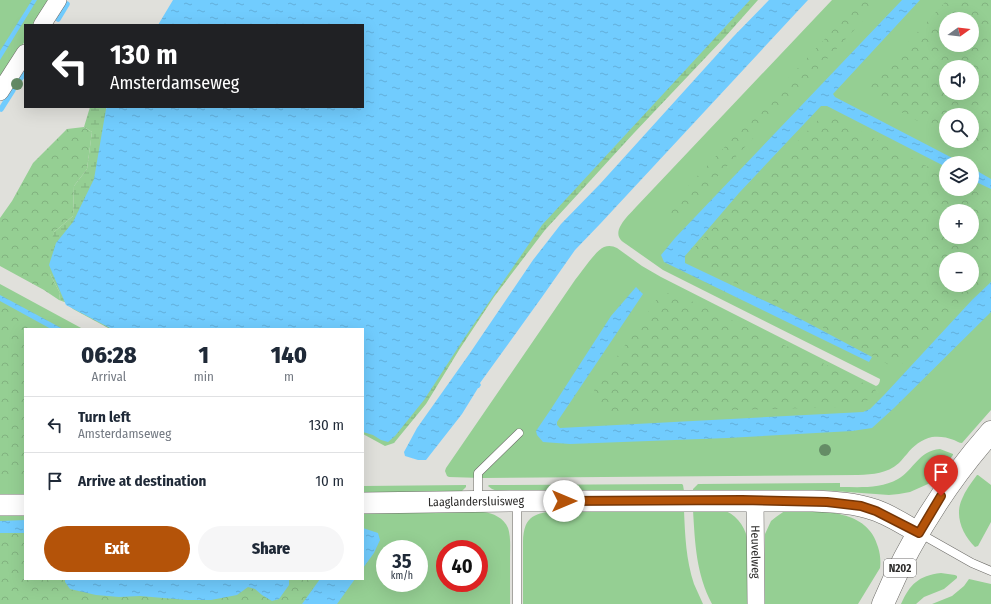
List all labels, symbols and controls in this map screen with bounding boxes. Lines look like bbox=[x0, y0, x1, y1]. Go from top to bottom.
north arrow bbox=[939, 12, 979, 52]
map controls bbox=[939, 12, 979, 292]
text: 130 m bbox=[110, 38, 178, 71]
icon: left bbox=[44, 40, 96, 92]
button: sound bbox=[939, 60, 979, 100]
text: Amsterdamseweg bbox=[110, 72, 239, 94]
button: search bbox=[939, 108, 979, 148]
button: layers bbox=[939, 156, 979, 196]
button: + bbox=[939, 204, 979, 244]
button: − bbox=[939, 252, 979, 292]
text: 06:28 bbox=[81, 341, 137, 369]
text: 1 bbox=[199, 341, 209, 369]
text: 140 bbox=[271, 341, 307, 369]
text: Arrival bbox=[92, 369, 126, 384]
text: min bbox=[194, 369, 214, 384]
text: m bbox=[284, 369, 294, 384]
text: Turn left bbox=[78, 408, 131, 426]
icon: left bbox=[44, 414, 66, 436]
text: 130 m bbox=[309, 416, 344, 434]
text: Amsterdamseweg bbox=[78, 426, 171, 441]
pin bbox=[924, 455, 958, 496]
icon: arrive bbox=[930, 461, 952, 483]
icon: arrive bbox=[44, 470, 66, 492]
text: Arrive at destination bbox=[78, 472, 206, 490]
text: 10 m bbox=[315, 472, 344, 490]
position arrow bbox=[543, 480, 585, 522]
street label: Laaglandersluisweg bbox=[428, 494, 525, 509]
street label: Heuvelweg bbox=[748, 525, 763, 579]
button: Exit bbox=[44, 526, 190, 572]
button: Share bbox=[198, 526, 344, 572]
speed limit sign: 40 bbox=[436, 540, 488, 592]
text: 35 bbox=[392, 549, 412, 573]
road number: N202 bbox=[884, 559, 916, 577]
text: km/h bbox=[391, 570, 413, 582]

